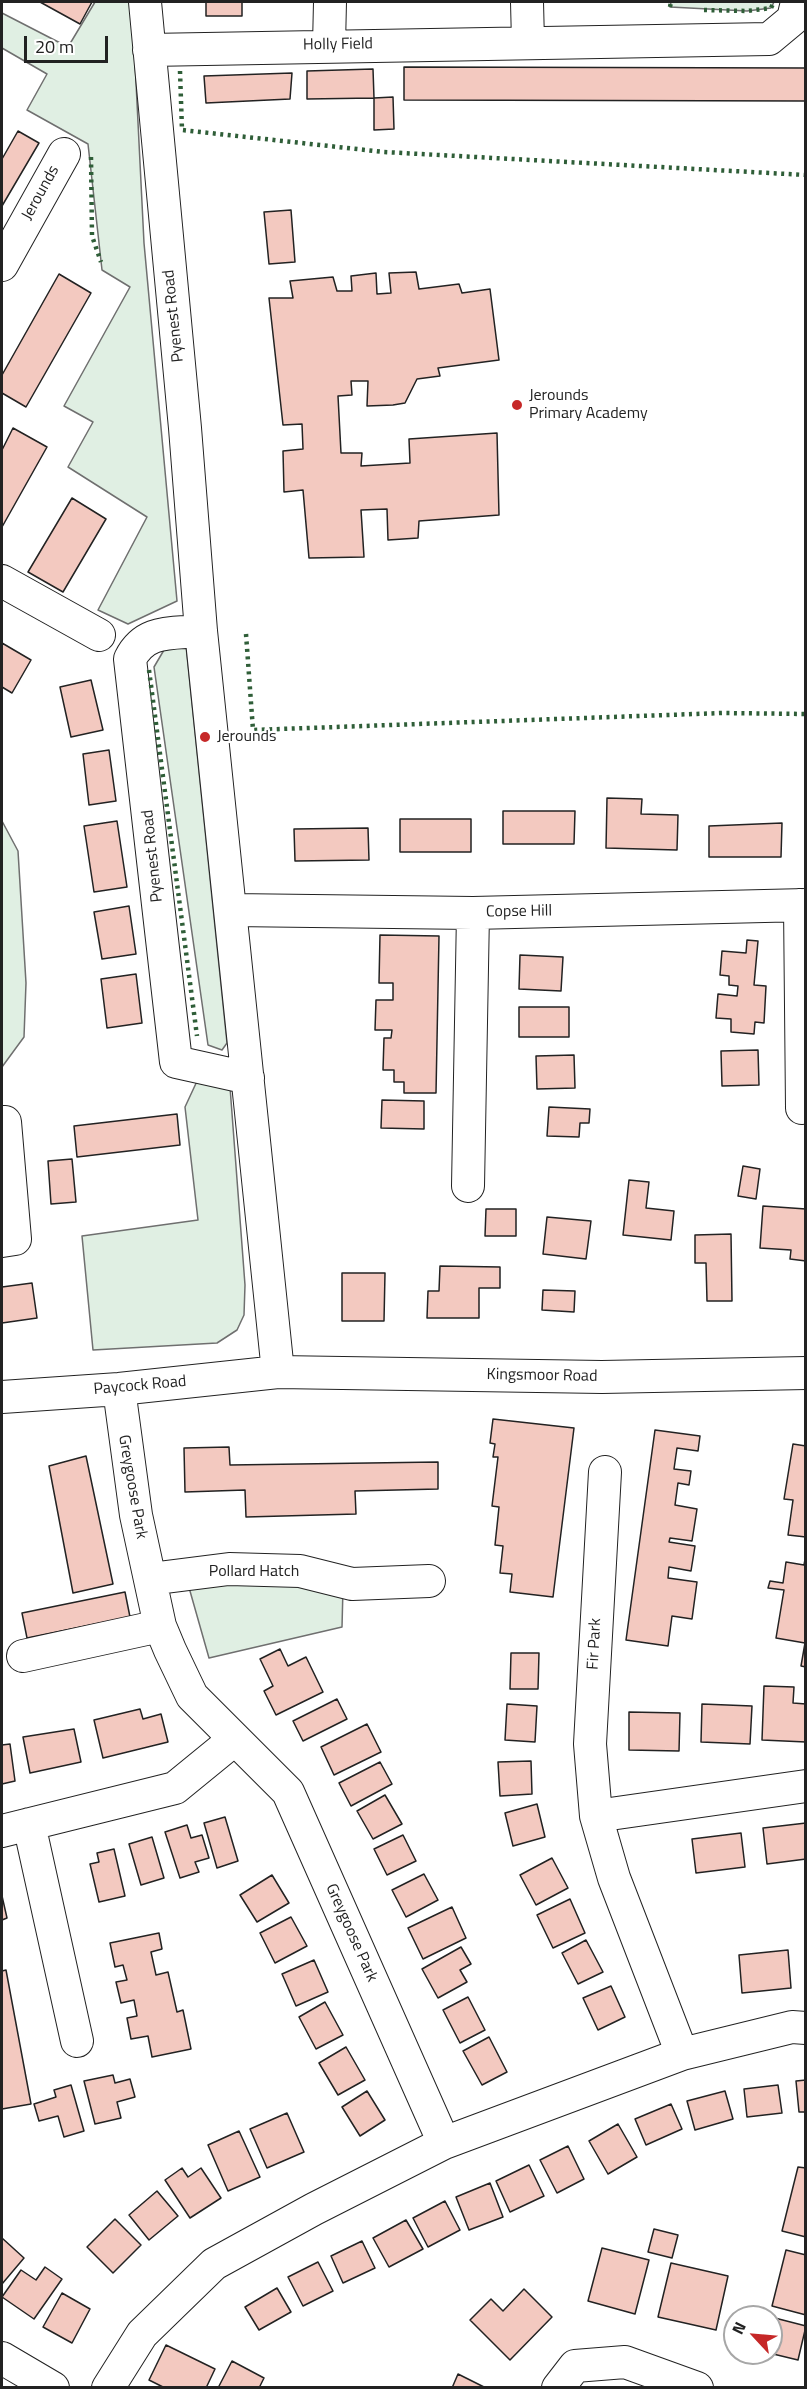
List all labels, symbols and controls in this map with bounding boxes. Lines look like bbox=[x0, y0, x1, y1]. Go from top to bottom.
scale bar bbox=[27, 24, 111, 62]
text: 20 m bbox=[35, 33, 74, 60]
street label: Holly Field bbox=[303, 35, 373, 55]
street label: Jerounds bbox=[18, 162, 64, 224]
street label: Pyenest Road bbox=[160, 269, 188, 363]
place label: Jerounds Primary Academy bbox=[529, 386, 648, 424]
marker: Jerounds Primary Academy bbox=[510, 398, 524, 412]
place label: Jerounds bbox=[217, 727, 276, 747]
marker: Jerounds bbox=[198, 730, 212, 744]
street label: Pyenest Road bbox=[139, 809, 167, 903]
street label: Copse Hill bbox=[486, 902, 552, 922]
street label: Kingsmoor Road bbox=[486, 1365, 598, 1387]
street label: Paycock Road bbox=[93, 1372, 187, 1400]
street label: Greygoose Park bbox=[113, 1433, 151, 1541]
street label: Pollard Hatch bbox=[209, 1562, 299, 1582]
street label: Fir Park bbox=[584, 1618, 606, 1670]
street label: Greygoose Park bbox=[321, 1881, 381, 1985]
north arrow bbox=[723, 2305, 783, 2365]
text: N bbox=[725, 2318, 752, 2338]

